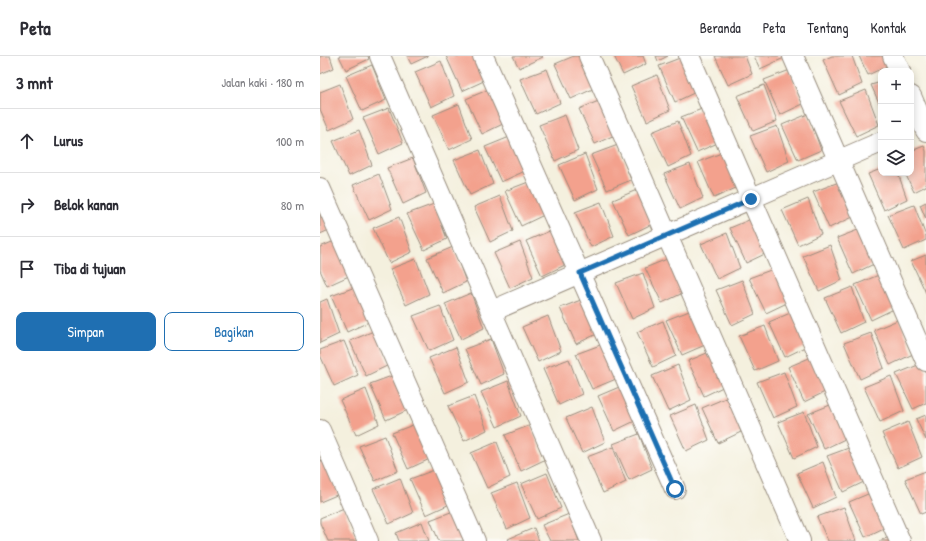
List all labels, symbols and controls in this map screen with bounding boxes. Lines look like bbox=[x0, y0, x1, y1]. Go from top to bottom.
text: Peta bbox=[20, 15, 51, 41]
text: Beranda bbox=[700, 18, 741, 37]
text: Peta bbox=[763, 18, 785, 37]
text: Tentang bbox=[807, 18, 849, 37]
text: Kontak bbox=[871, 18, 906, 37]
map controls bbox=[878, 68, 914, 176]
button: + bbox=[878, 68, 914, 104]
text: 3 mnt bbox=[16, 71, 53, 94]
text: Jalan kaki · 180 m bbox=[221, 73, 304, 91]
button: − bbox=[878, 104, 914, 140]
icon: ahead bbox=[16, 130, 38, 152]
text: Lurus bbox=[54, 130, 83, 151]
text: 100 m bbox=[276, 132, 304, 150]
button: layers bbox=[878, 140, 914, 176]
route end bbox=[742, 190, 760, 208]
icon: right bbox=[16, 194, 38, 216]
text: Belok kanan bbox=[54, 194, 119, 215]
text: 80 m bbox=[281, 196, 304, 214]
icon: arrive bbox=[16, 258, 38, 280]
text: Tiba di tujuan bbox=[54, 258, 126, 279]
button: Simpan bbox=[16, 312, 156, 351]
button: Bagikan bbox=[164, 312, 304, 351]
route start bbox=[666, 480, 684, 498]

